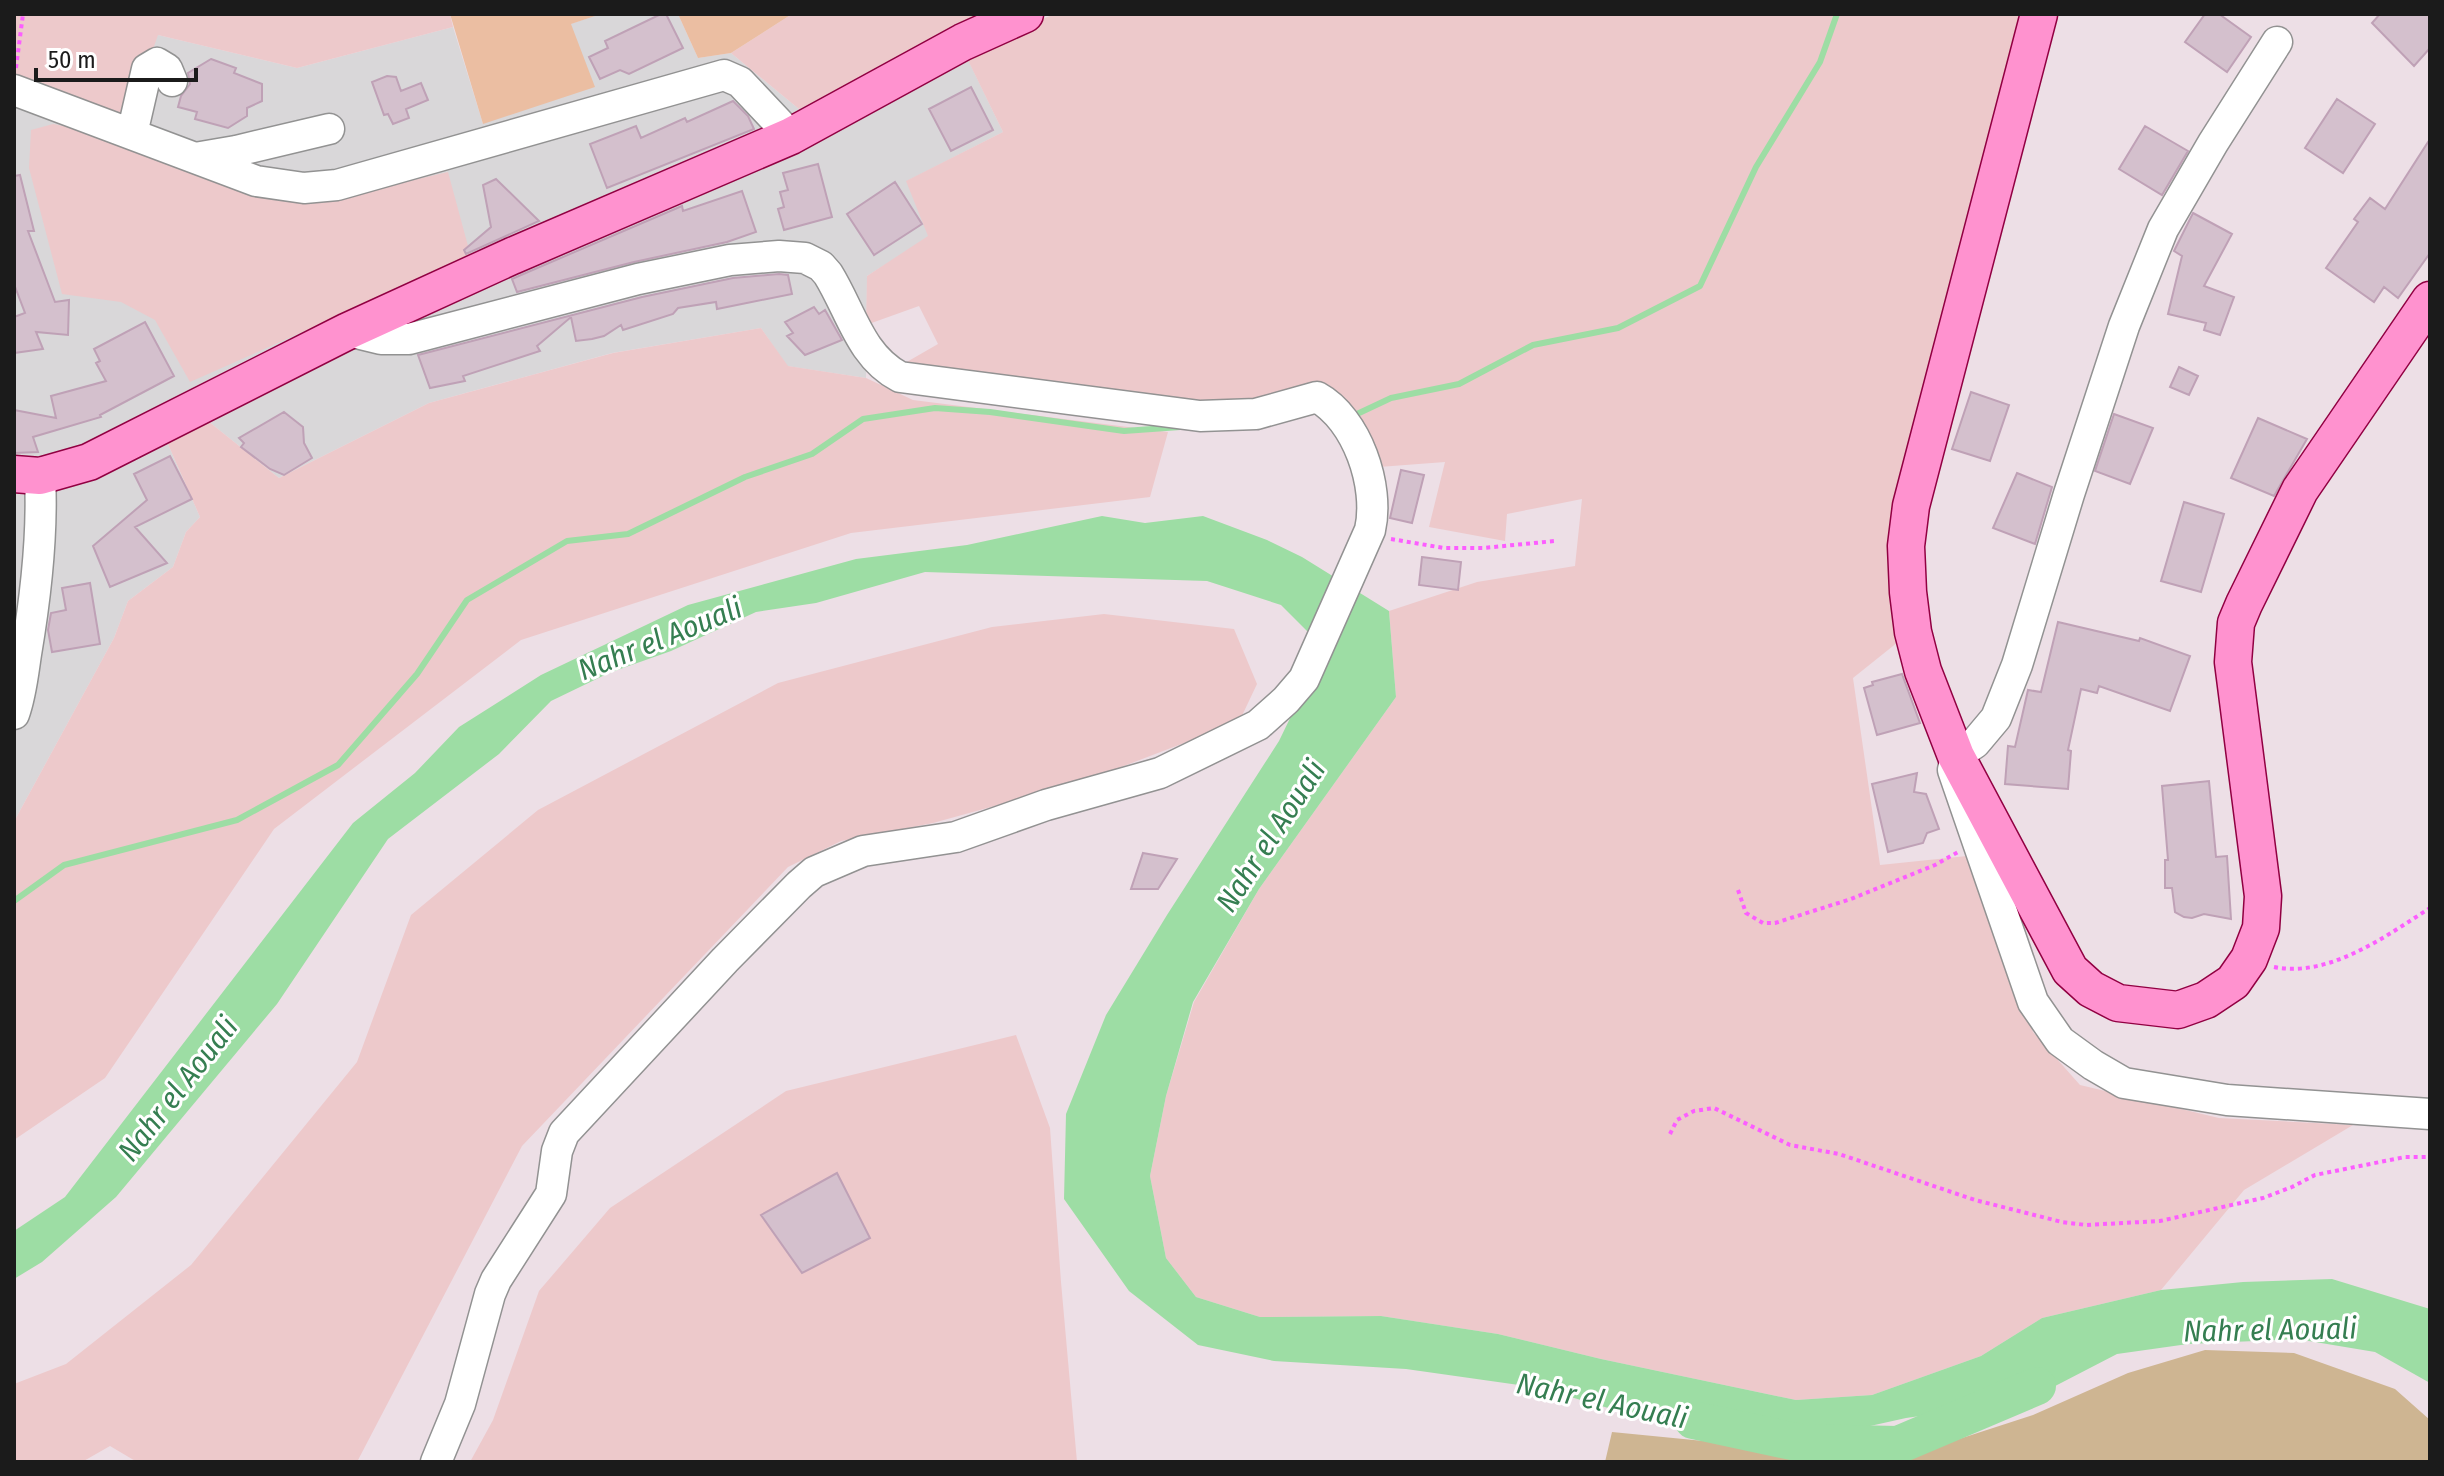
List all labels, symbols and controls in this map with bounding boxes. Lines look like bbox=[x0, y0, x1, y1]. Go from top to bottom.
scale bar bbox=[36, 32, 196, 82]
text: 50 m bbox=[48, 46, 96, 74]
water label: Nahr el Aouali bbox=[573, 590, 748, 688]
water label: Nahr el Aouali bbox=[1209, 753, 1334, 919]
water label: Nahr el Aouali bbox=[110, 1009, 246, 1168]
water label: Nahr el Aouali bbox=[2183, 1310, 2358, 1350]
water label: Nahr el Aouali bbox=[1513, 1365, 1691, 1437]

